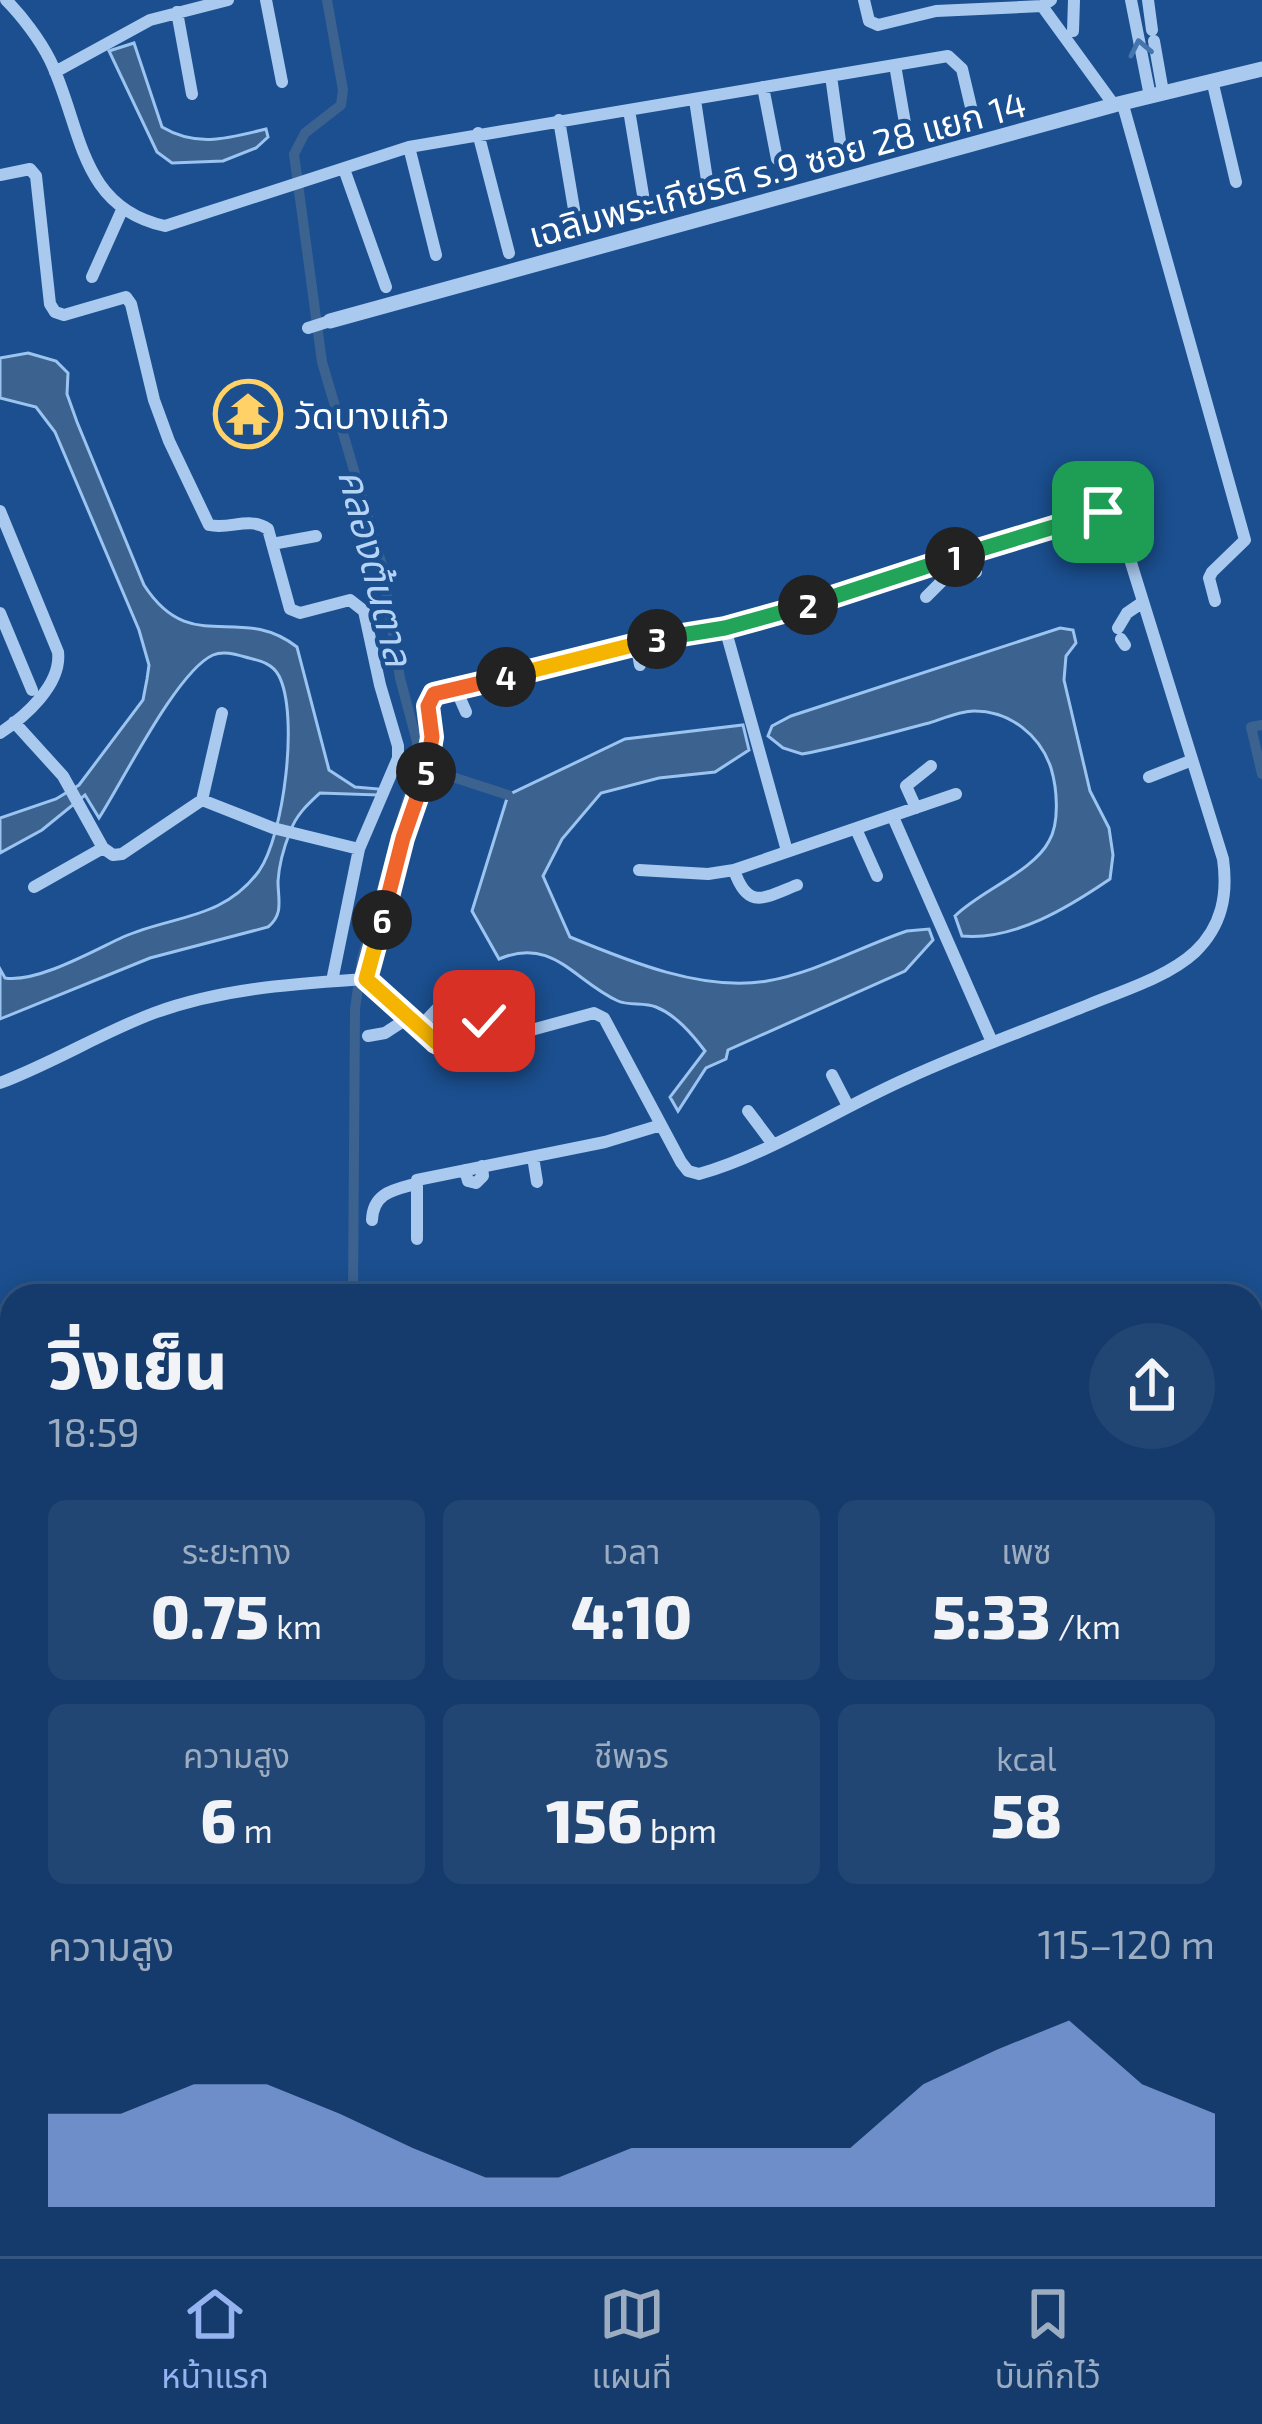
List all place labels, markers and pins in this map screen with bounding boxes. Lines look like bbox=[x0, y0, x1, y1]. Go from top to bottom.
temple icon: วัดบางแก้ว bbox=[213, 379, 283, 449]
place label: วัดบางแก้ว bbox=[294, 393, 449, 436]
pin bbox=[1052, 461, 1154, 563]
pin: 1 bbox=[925, 527, 985, 587]
pin: 2 bbox=[778, 575, 838, 635]
pin: 3 bbox=[627, 609, 687, 669]
pin: 4 bbox=[476, 647, 536, 707]
pin: 5 bbox=[396, 742, 456, 802]
pin: 6 bbox=[352, 890, 412, 950]
pin bbox=[433, 970, 535, 1072]

